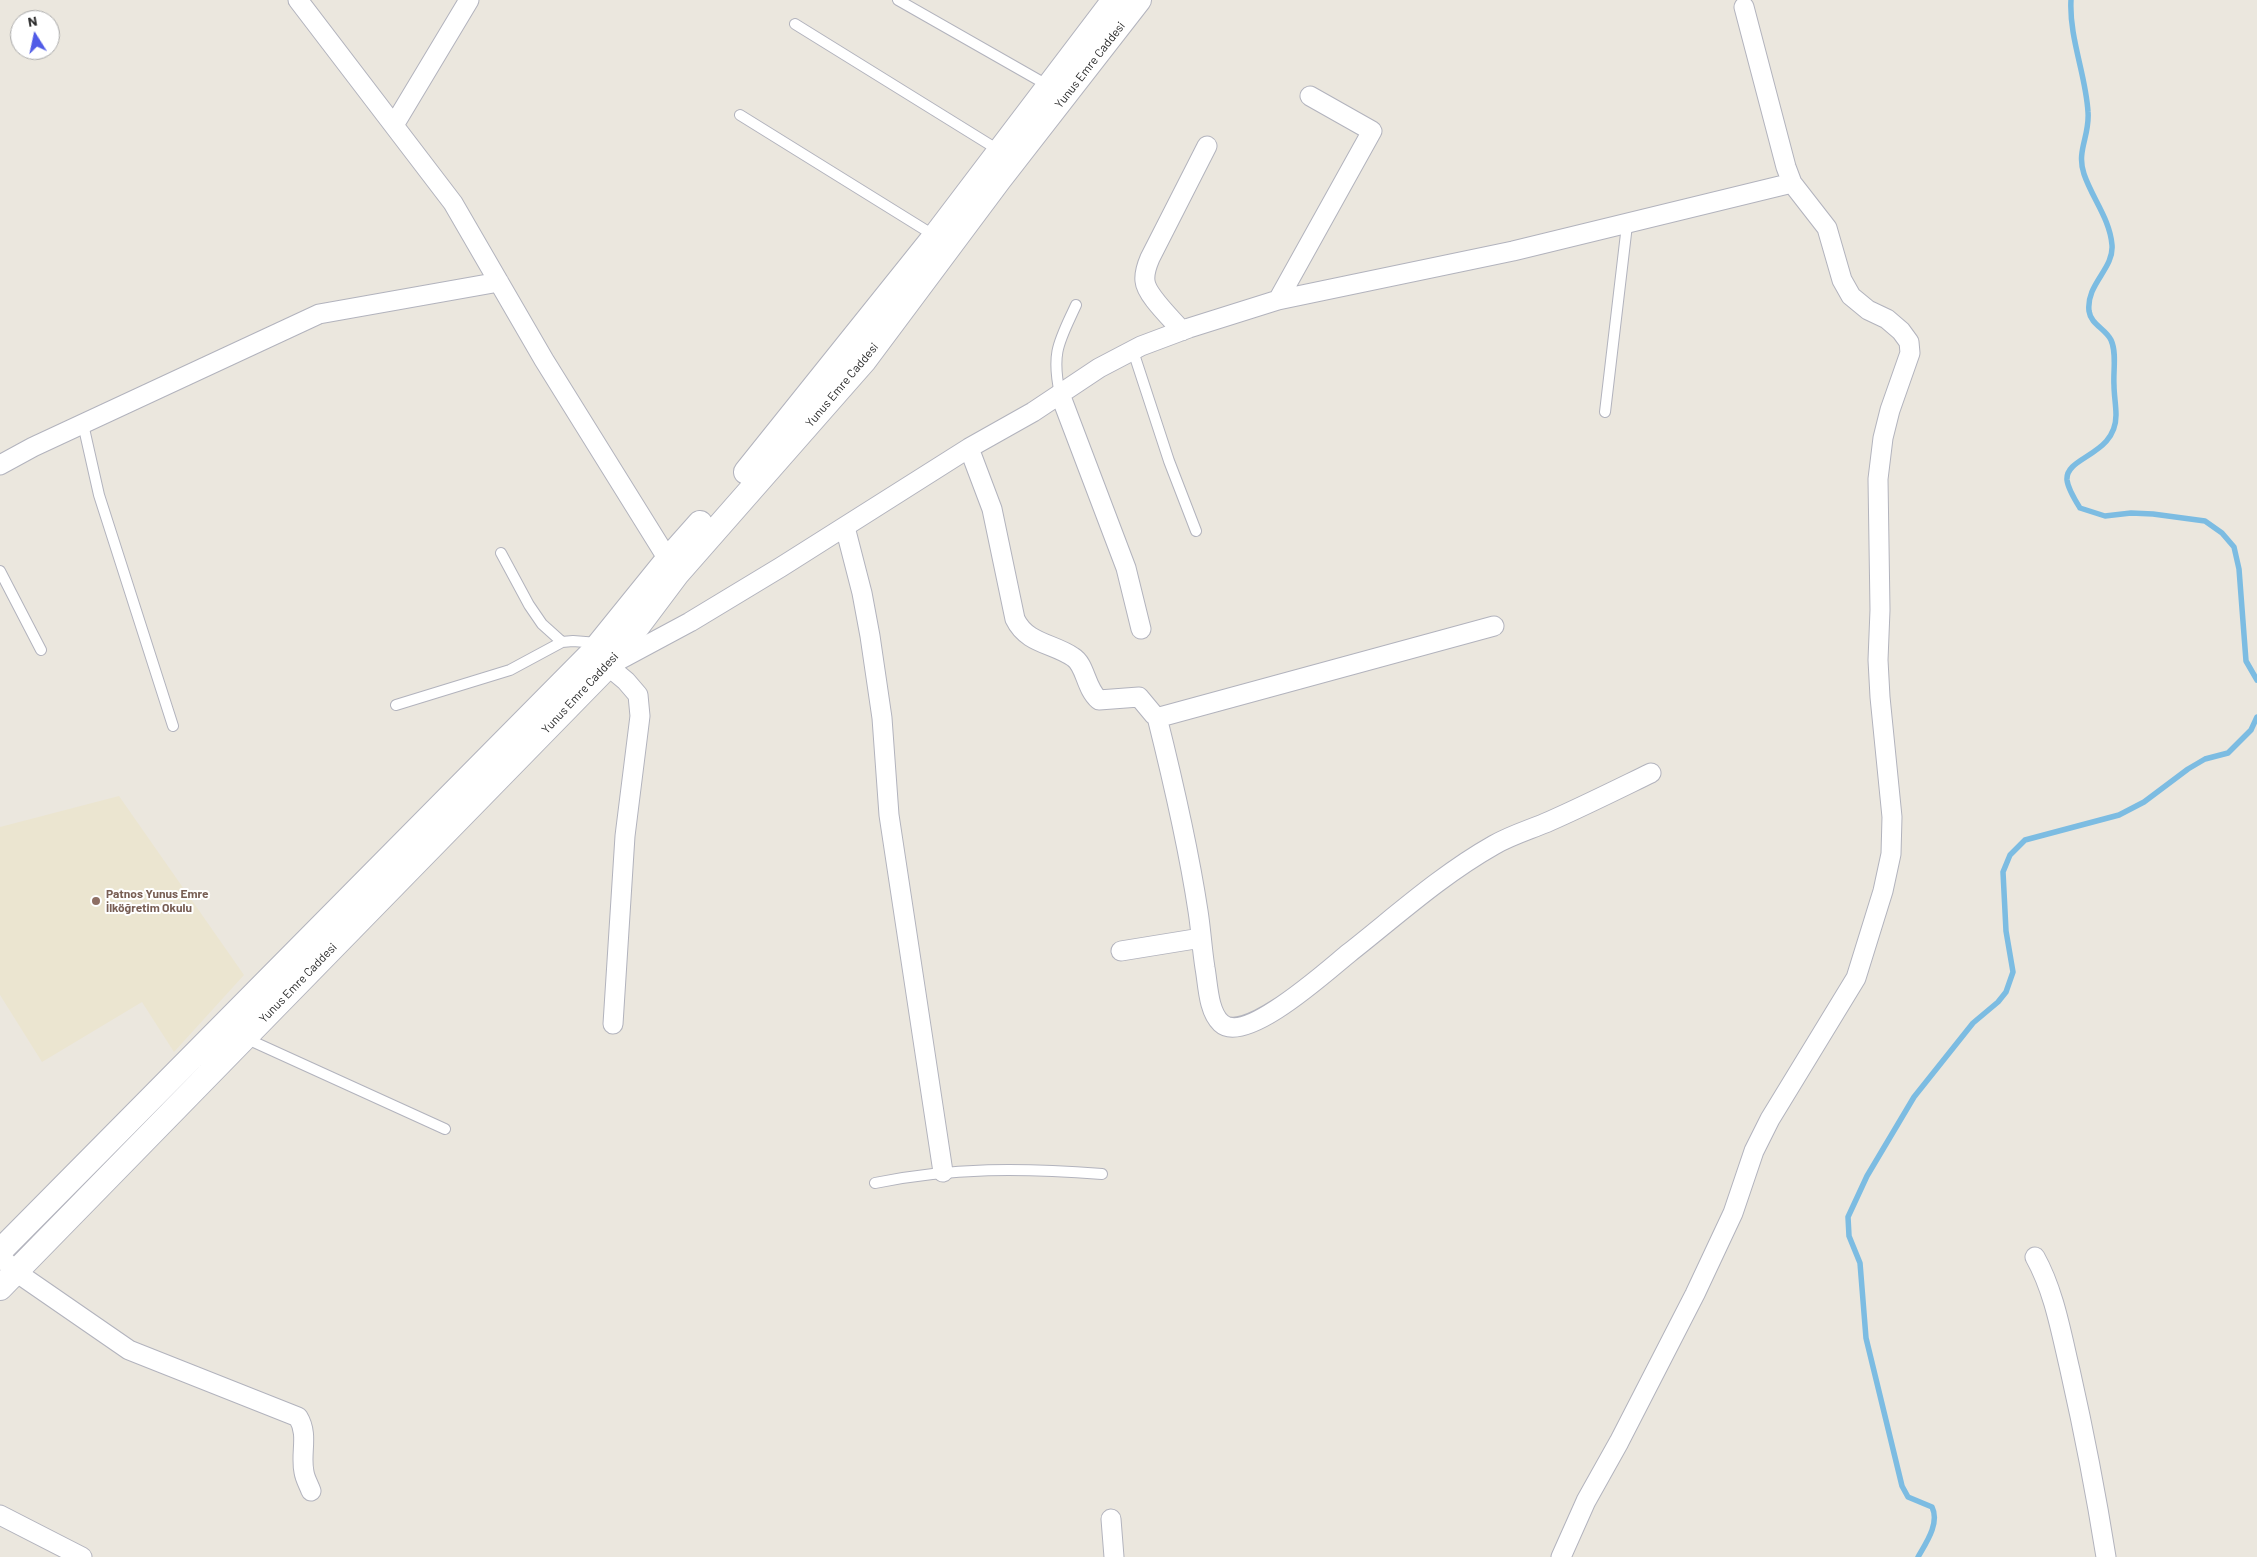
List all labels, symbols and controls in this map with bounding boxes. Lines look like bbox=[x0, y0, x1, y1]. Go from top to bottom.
north arrow bbox=[10, 10, 60, 60]
text: N bbox=[26, 12, 39, 30]
street label: Yunus Emre Caddesi bbox=[1052, 19, 1128, 111]
street label: Yunus Emre Caddesi bbox=[802, 340, 882, 430]
street label: Yunus Emre Caddesi bbox=[539, 649, 621, 737]
place label: Patnos Yunus Emre İlköğretim Okulu bbox=[106, 887, 208, 915]
marker: Patnos Yunus Emre İlköğretim Okulu bbox=[90, 895, 102, 907]
street label: Yunus Emre Caddesi bbox=[256, 940, 340, 1026]

